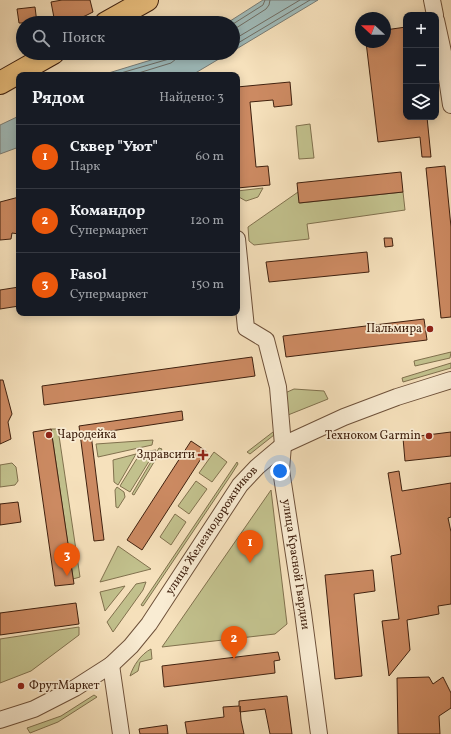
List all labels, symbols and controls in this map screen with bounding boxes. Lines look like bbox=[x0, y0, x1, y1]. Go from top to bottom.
north arrow bbox=[355, 12, 391, 48]
map controls bbox=[403, 12, 439, 120]
button: + bbox=[403, 12, 439, 48]
search box bbox=[16, 16, 240, 60]
icon: search bbox=[30, 27, 52, 49]
text: Поиск bbox=[62, 28, 105, 49]
button: − bbox=[403, 48, 439, 84]
button: layers bbox=[403, 84, 439, 120]
text: Рядом bbox=[32, 87, 85, 110]
text: Найдено: 3 bbox=[159, 89, 224, 107]
text: Сквер "Уют" bbox=[70, 137, 158, 158]
text: 1 bbox=[42, 148, 48, 166]
text: 60 m bbox=[196, 148, 224, 166]
text: Парк bbox=[70, 158, 100, 176]
text: Командор bbox=[70, 201, 145, 222]
text: 2 bbox=[42, 212, 48, 230]
text: 120 m bbox=[190, 212, 224, 230]
text: Супермаркет bbox=[70, 222, 148, 240]
text: Fasol bbox=[70, 265, 107, 286]
text: 3 bbox=[42, 276, 48, 294]
text: 150 m bbox=[191, 276, 224, 294]
text: Супермаркет bbox=[70, 286, 148, 304]
place label: Пальмира bbox=[366, 321, 422, 337]
marker: Пальмира bbox=[425, 324, 435, 334]
place label: Чародейка bbox=[57, 427, 116, 443]
place label: Техноком Garmin bbox=[325, 428, 421, 444]
marker: Чародейка bbox=[44, 430, 54, 440]
marker: Техноком Garmin bbox=[424, 431, 434, 441]
place label: Здравсити bbox=[136, 447, 195, 463]
marker: Здравсити bbox=[198, 450, 208, 460]
your location bbox=[270, 461, 290, 481]
street label: улица Железнодорожников bbox=[162, 463, 262, 598]
street label: улица Красной Гвардии bbox=[278, 498, 313, 631]
pin: 1 bbox=[237, 530, 263, 563]
pin: 3 bbox=[54, 543, 80, 576]
pin: 2 bbox=[221, 626, 247, 659]
place label: ФрутМаркет bbox=[29, 678, 100, 694]
marker: ФрутМаркет bbox=[16, 681, 26, 691]

